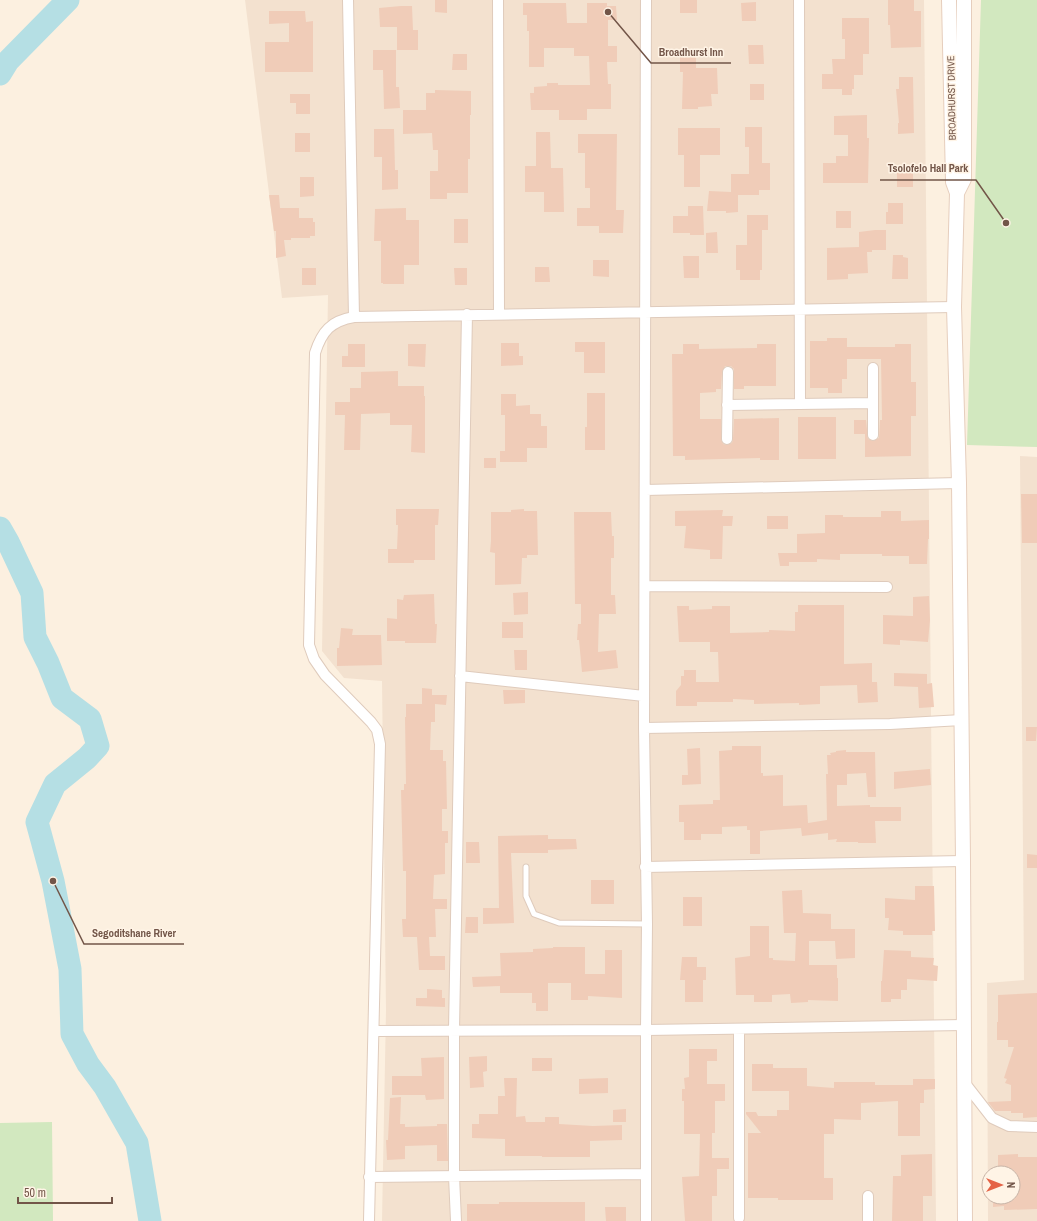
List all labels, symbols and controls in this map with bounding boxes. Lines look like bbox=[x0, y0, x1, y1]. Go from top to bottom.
callout: Broadhurst Inn bbox=[651, 40, 731, 63]
text: Broadhurst Inn bbox=[659, 45, 723, 59]
street label: BROADHURST DRIVE bbox=[944, 56, 959, 140]
callout: Tsolofelo Hall Park bbox=[880, 157, 976, 180]
text: Tsolofelo Hall Park bbox=[888, 161, 969, 175]
callout: Segoditshane River bbox=[84, 921, 184, 944]
text: Segoditshane River bbox=[92, 926, 177, 940]
north arrow bbox=[981, 1165, 1021, 1205]
scale bar bbox=[18, 1179, 112, 1205]
text: N bbox=[1004, 1182, 1018, 1188]
text: 50 m bbox=[24, 1185, 46, 1201]

